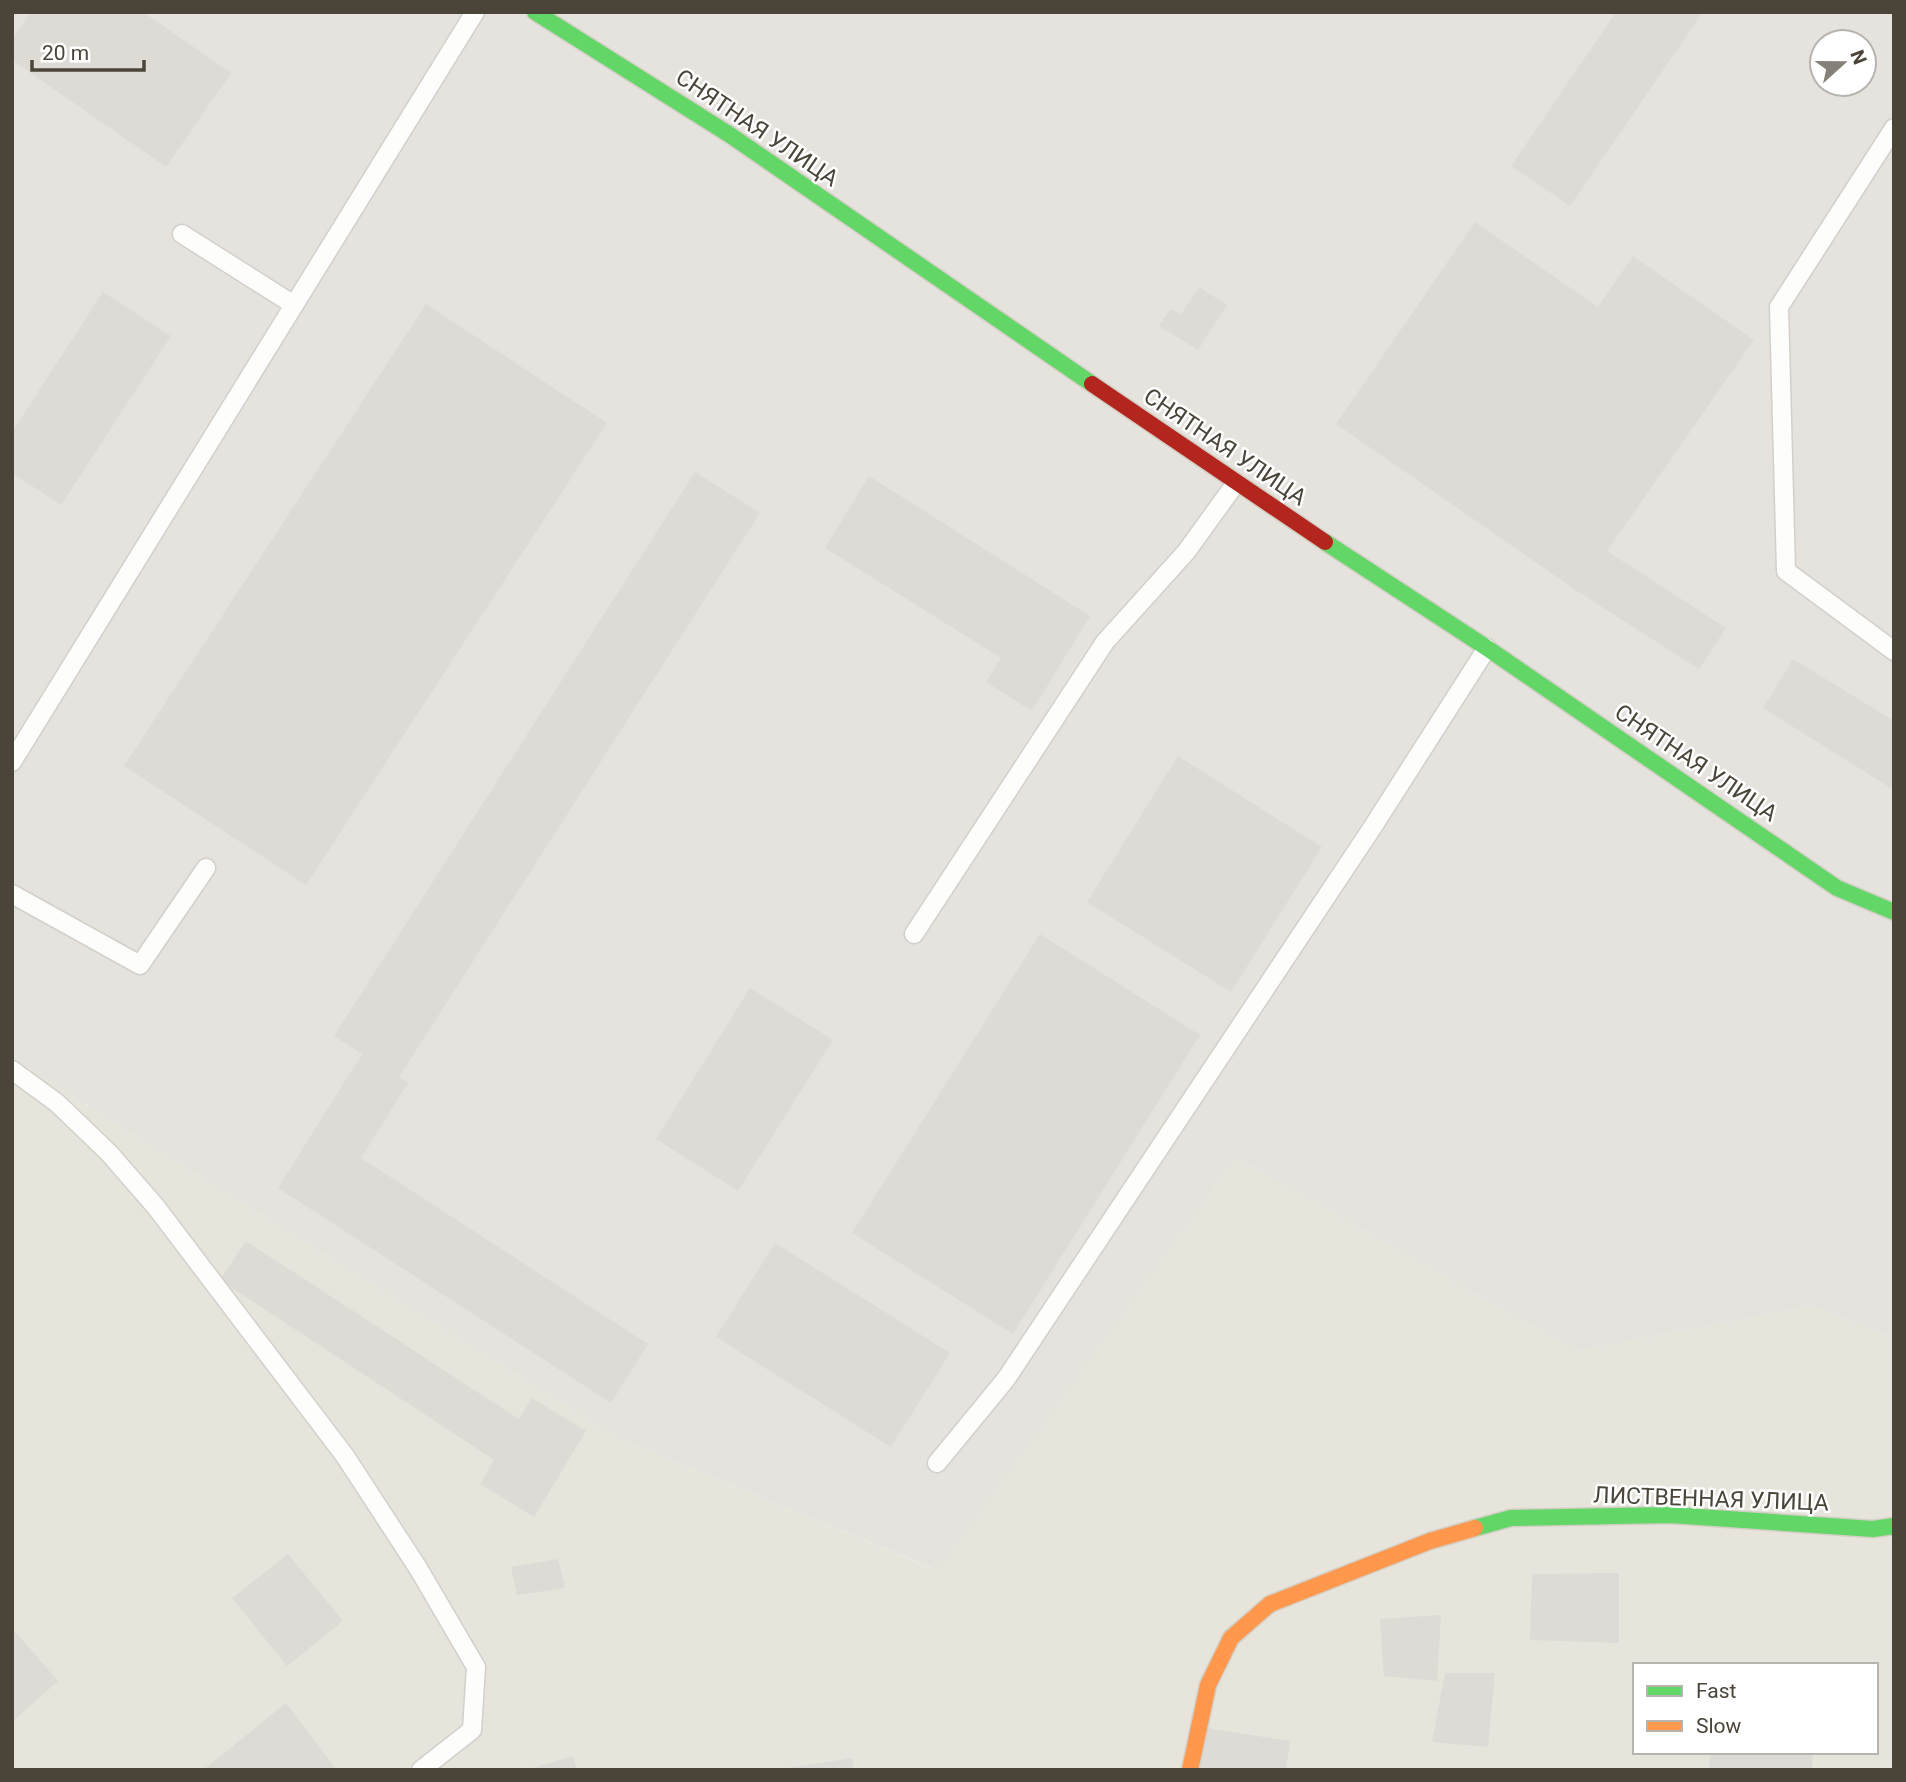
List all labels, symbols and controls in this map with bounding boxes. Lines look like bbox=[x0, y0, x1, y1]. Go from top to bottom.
scale bar bbox=[32, 28, 144, 72]
north arrow bbox=[1808, 28, 1878, 98]
text: 20 m bbox=[42, 41, 89, 65]
text: N bbox=[1845, 47, 1872, 67]
street label: СНЯТНАЯ УЛИЦА bbox=[671, 64, 843, 192]
street label: СНЯТНАЯ УЛИЦА bbox=[1139, 383, 1311, 511]
street label: СНЯТНАЯ УЛИЦА bbox=[1610, 699, 1782, 827]
street label: ЛИСТВЕННАЯ УЛИЦА bbox=[1593, 1481, 1829, 1517]
legend bbox=[1633, 1663, 1878, 1754]
text: Fast bbox=[1696, 1679, 1737, 1703]
text: Slow bbox=[1696, 1714, 1742, 1738]

